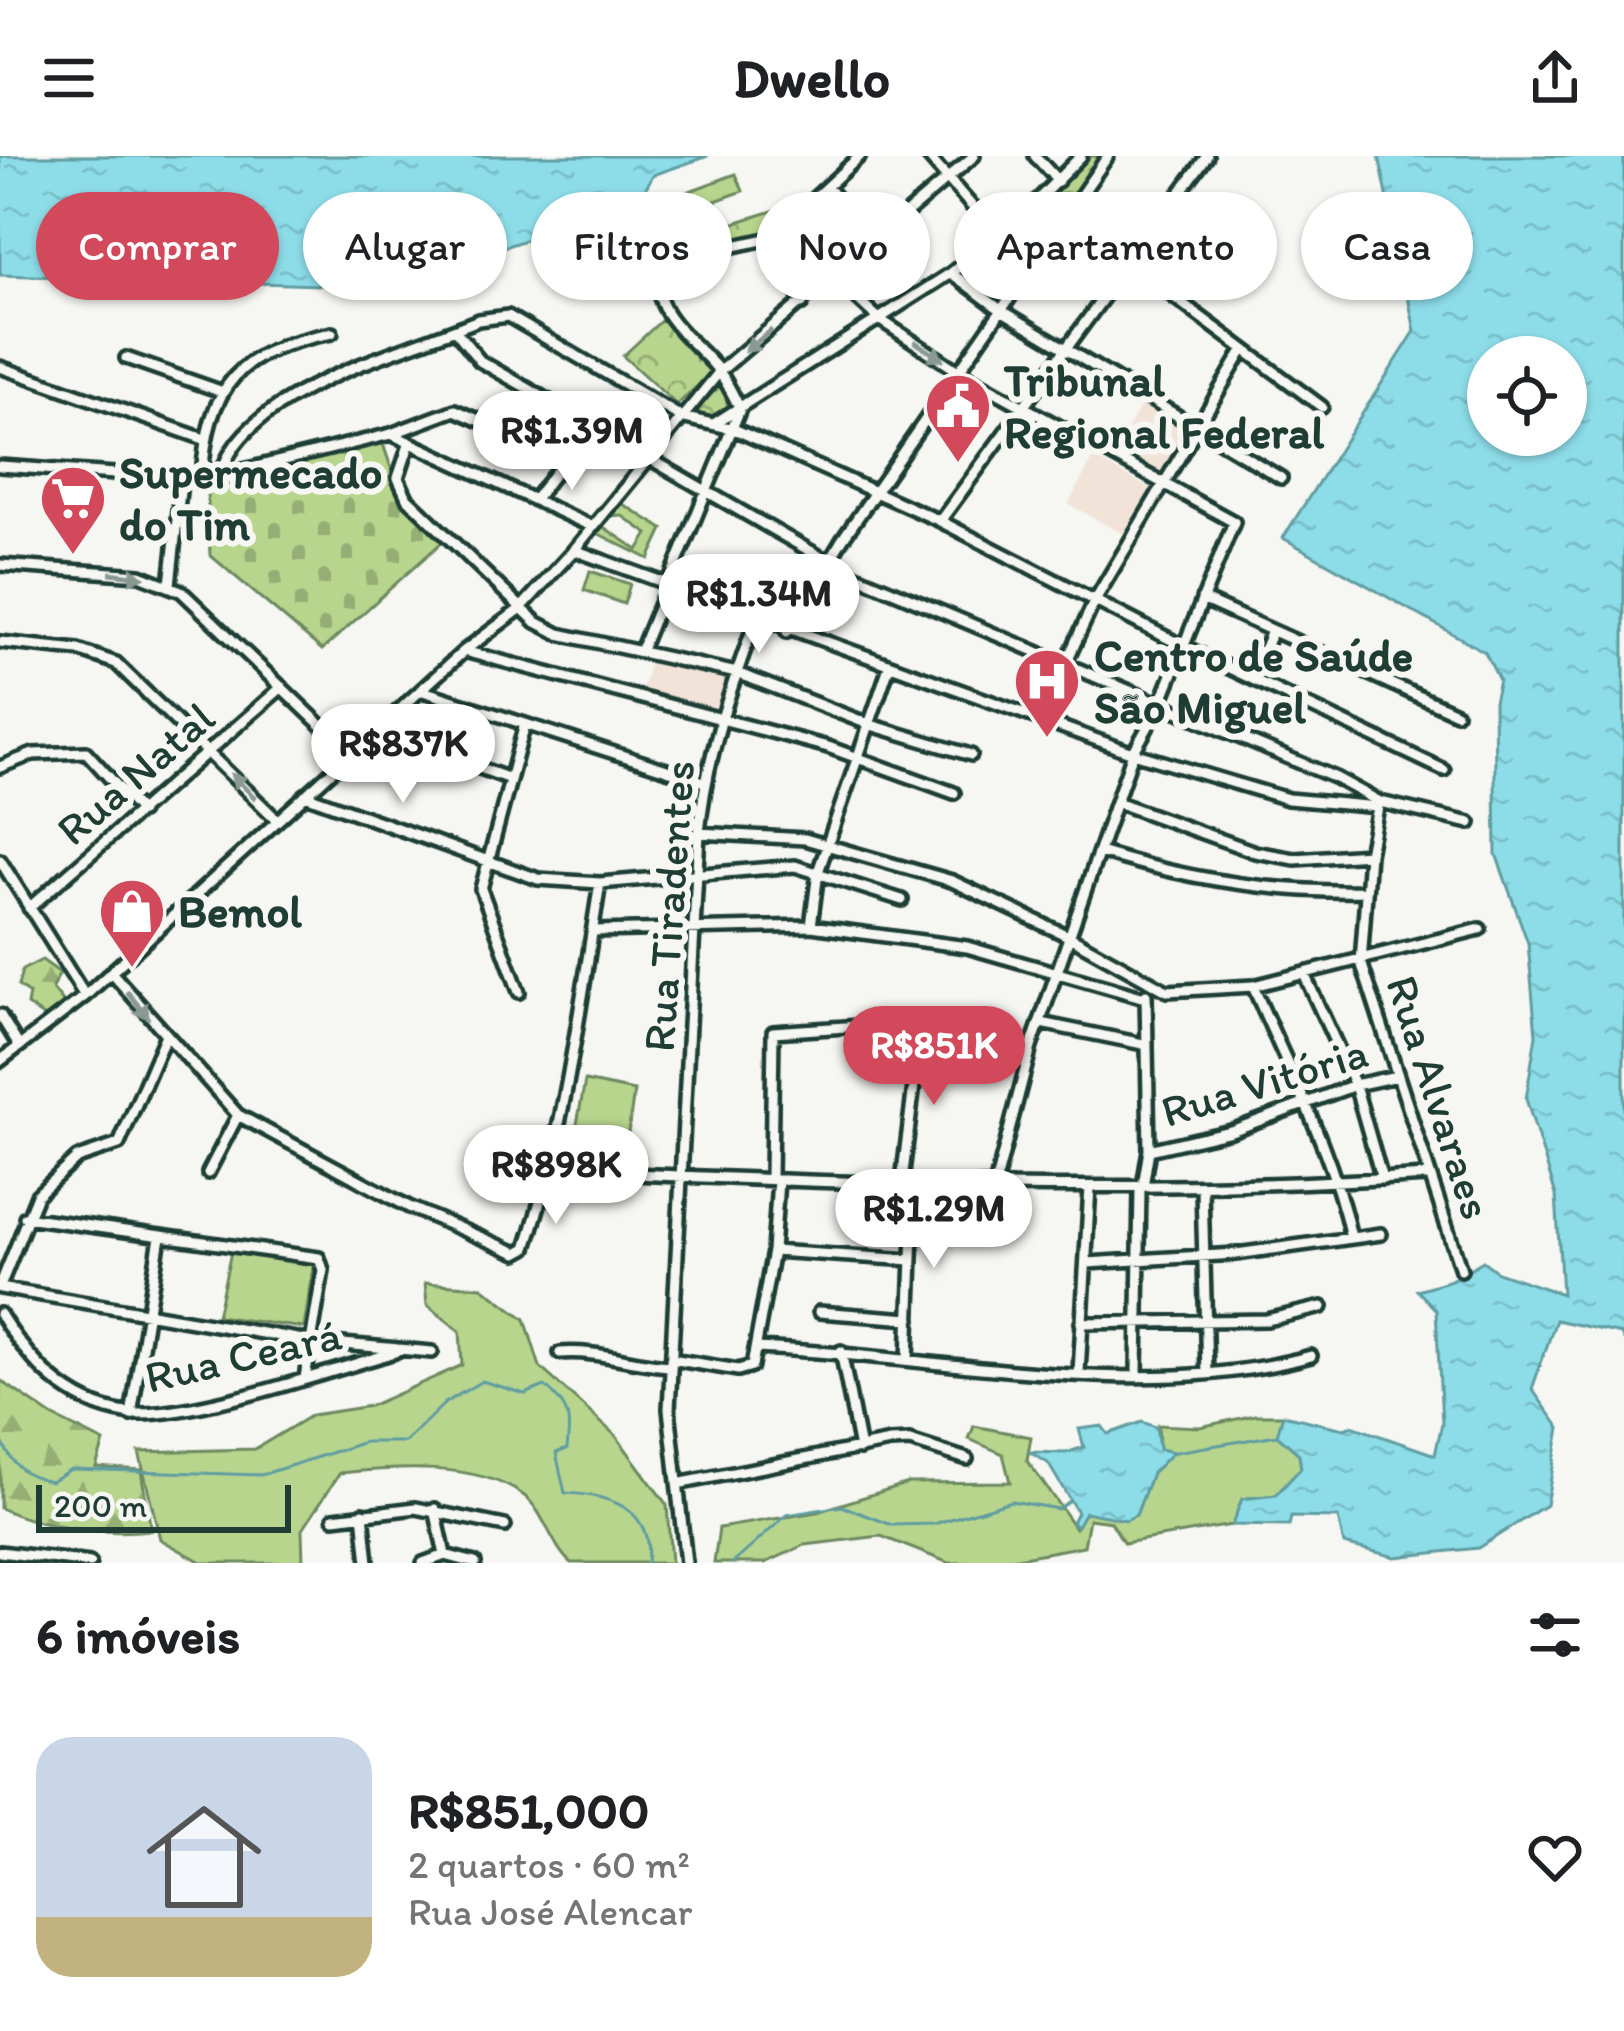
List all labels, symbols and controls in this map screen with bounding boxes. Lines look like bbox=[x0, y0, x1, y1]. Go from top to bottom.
icon: menu bbox=[36, 45, 102, 111]
icon: share bbox=[1522, 45, 1588, 111]
text: Dwello bbox=[734, 46, 890, 111]
chip: Comprar bbox=[36, 192, 279, 300]
chip: Alugar bbox=[303, 192, 507, 300]
chip: Filtros bbox=[531, 192, 732, 300]
chip: Novo bbox=[756, 192, 930, 300]
chip: Apartamento bbox=[954, 192, 1277, 300]
chip: Casa bbox=[1301, 192, 1473, 300]
one-way arrow bbox=[742, 328, 773, 354]
map controls bbox=[1467, 336, 1587, 456]
button: locate bbox=[1467, 336, 1587, 456]
one-way arrow bbox=[912, 340, 945, 362]
place label: Tribunal Regional Federal bbox=[1003, 353, 1325, 459]
public building icon: Tribunal Regional Federal bbox=[923, 371, 993, 465]
pin: R$1.39M bbox=[461, 391, 683, 493]
text: R$1.39M bbox=[500, 406, 644, 453]
place label: Supermecado do Tim bbox=[119, 445, 382, 551]
supermarket icon: Supermecado do Tim bbox=[38, 463, 108, 557]
pin: R$1.34M bbox=[648, 554, 870, 656]
one-way arrow bbox=[109, 566, 147, 585]
text: R$1.34M bbox=[685, 569, 833, 616]
place label: Centro de Saúde São Miguel bbox=[1094, 628, 1413, 734]
hospital icon: Centro de Saúde São Miguel bbox=[1012, 646, 1082, 740]
street label: Rua Natal bbox=[45, 690, 225, 856]
pin: R$837K bbox=[305, 704, 501, 806]
text: R$837K bbox=[338, 719, 468, 766]
street label: Rua Tiradentes bbox=[631, 759, 705, 1053]
one-way arrow bbox=[229, 772, 257, 800]
shop icon: Bemol bbox=[97, 876, 167, 970]
place label: Bemol bbox=[178, 884, 302, 938]
street label: Rua Alvaraes bbox=[1375, 968, 1505, 1226]
one-way arrow bbox=[125, 989, 150, 1020]
pin: R$851K bbox=[836, 1006, 1032, 1108]
text: R$851K bbox=[870, 1021, 998, 1068]
street label: Rua Vitória bbox=[1154, 1024, 1374, 1138]
pin: R$898K bbox=[458, 1125, 654, 1227]
text: R$898K bbox=[491, 1140, 621, 1187]
pin: R$1.29M bbox=[823, 1169, 1045, 1271]
text: R$1.29M bbox=[862, 1184, 1006, 1231]
street label: Rua Ceará bbox=[140, 1306, 346, 1404]
scale bar bbox=[36, 1479, 291, 1532]
text: 200 m bbox=[54, 1486, 147, 1525]
icon: filters bbox=[1522, 1602, 1588, 1668]
text: 6 imóveis bbox=[36, 1605, 240, 1666]
text: R$851,000 bbox=[408, 1780, 649, 1841]
icon: home bbox=[132, 1785, 276, 1929]
icon: heart bbox=[1522, 1824, 1588, 1890]
text: 2 quartos · 60 m² bbox=[408, 1841, 690, 1888]
text: Rua José Alencar bbox=[408, 1888, 693, 1935]

